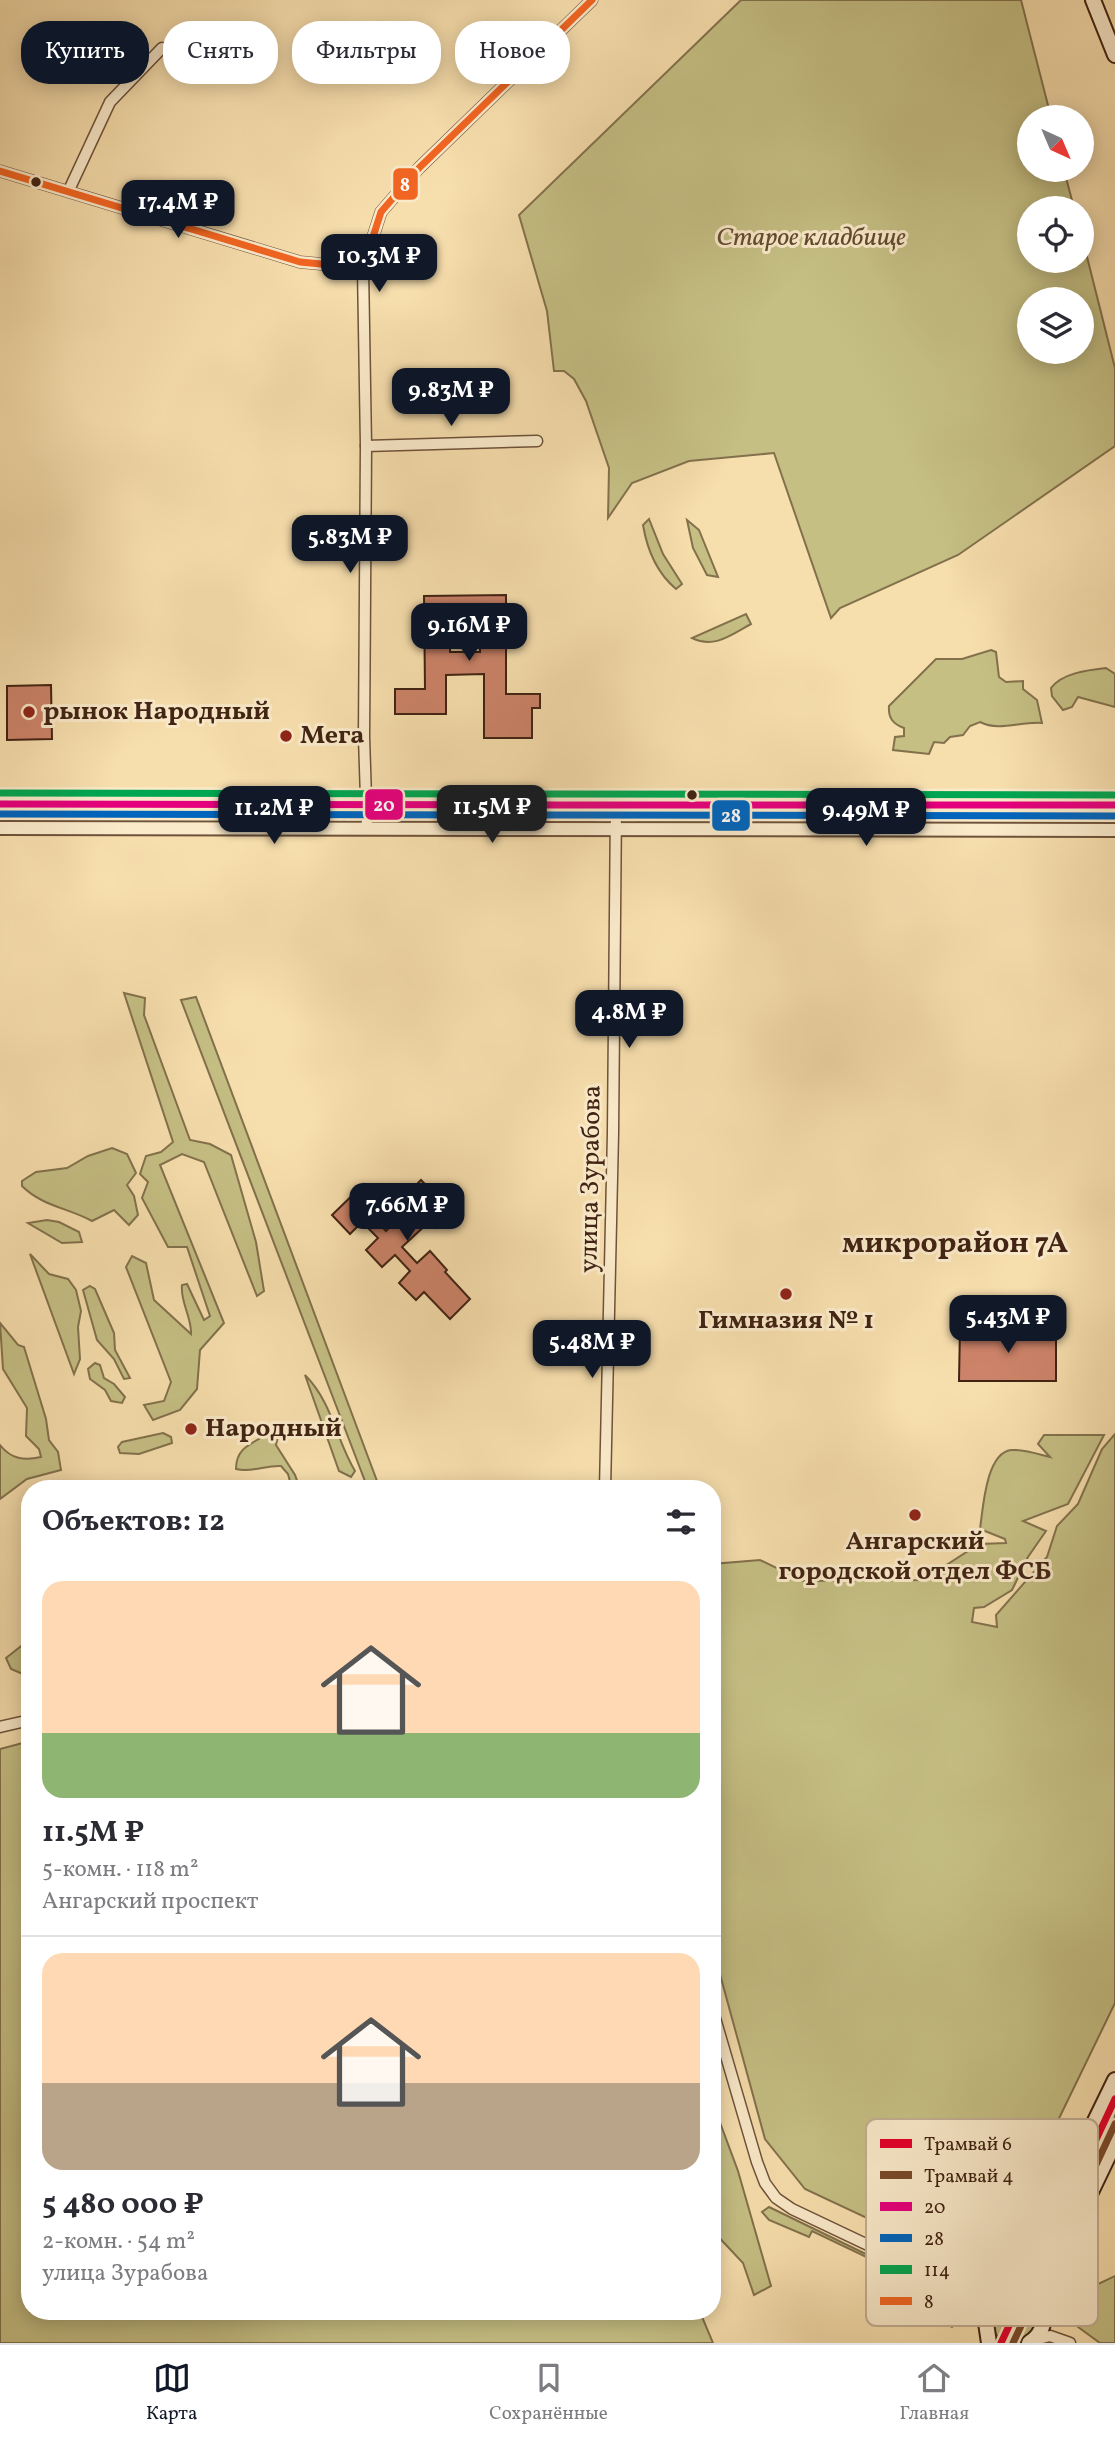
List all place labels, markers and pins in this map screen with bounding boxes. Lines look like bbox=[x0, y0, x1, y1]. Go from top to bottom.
unlabelled marker bbox=[29, 175, 43, 189]
pin: 17.4M ₽ bbox=[113, 180, 243, 240]
pin: 10.3M ₽ bbox=[314, 234, 444, 294]
pin: 9.83M ₽ bbox=[386, 368, 516, 428]
pin: 5.83M ₽ bbox=[285, 516, 415, 575]
pin: 9.16M ₽ bbox=[404, 604, 534, 663]
place label: рынок Народный bbox=[43, 694, 270, 730]
marker: рынок Народный bbox=[21, 704, 37, 720]
place label: Мега bbox=[300, 718, 364, 754]
marker: Мега bbox=[278, 728, 294, 744]
pin: 11.2M ₽ bbox=[209, 786, 339, 846]
pin: 11.5M ₽ bbox=[427, 786, 557, 845]
unlabelled marker bbox=[685, 788, 699, 802]
pin: 9.49M ₽ bbox=[801, 788, 931, 848]
pin: 4.8M ₽ bbox=[572, 990, 686, 1050]
pin: 7.66M ₽ bbox=[342, 1184, 472, 1243]
marker: Гимназия № 1 bbox=[778, 1286, 794, 1302]
pin: 5.43M ₽ bbox=[943, 1296, 1073, 1355]
place label: Гимназия № 1 bbox=[698, 1303, 874, 1339]
pin: 5.48M ₽ bbox=[527, 1320, 657, 1380]
place label: Народный bbox=[205, 1411, 342, 1447]
marker: Народный bbox=[183, 1421, 199, 1437]
marker: Ангарский городской отдел ФСБ bbox=[907, 1507, 923, 1523]
place label: Ангарский городской отдел ФСБ bbox=[778, 1524, 1052, 1590]

